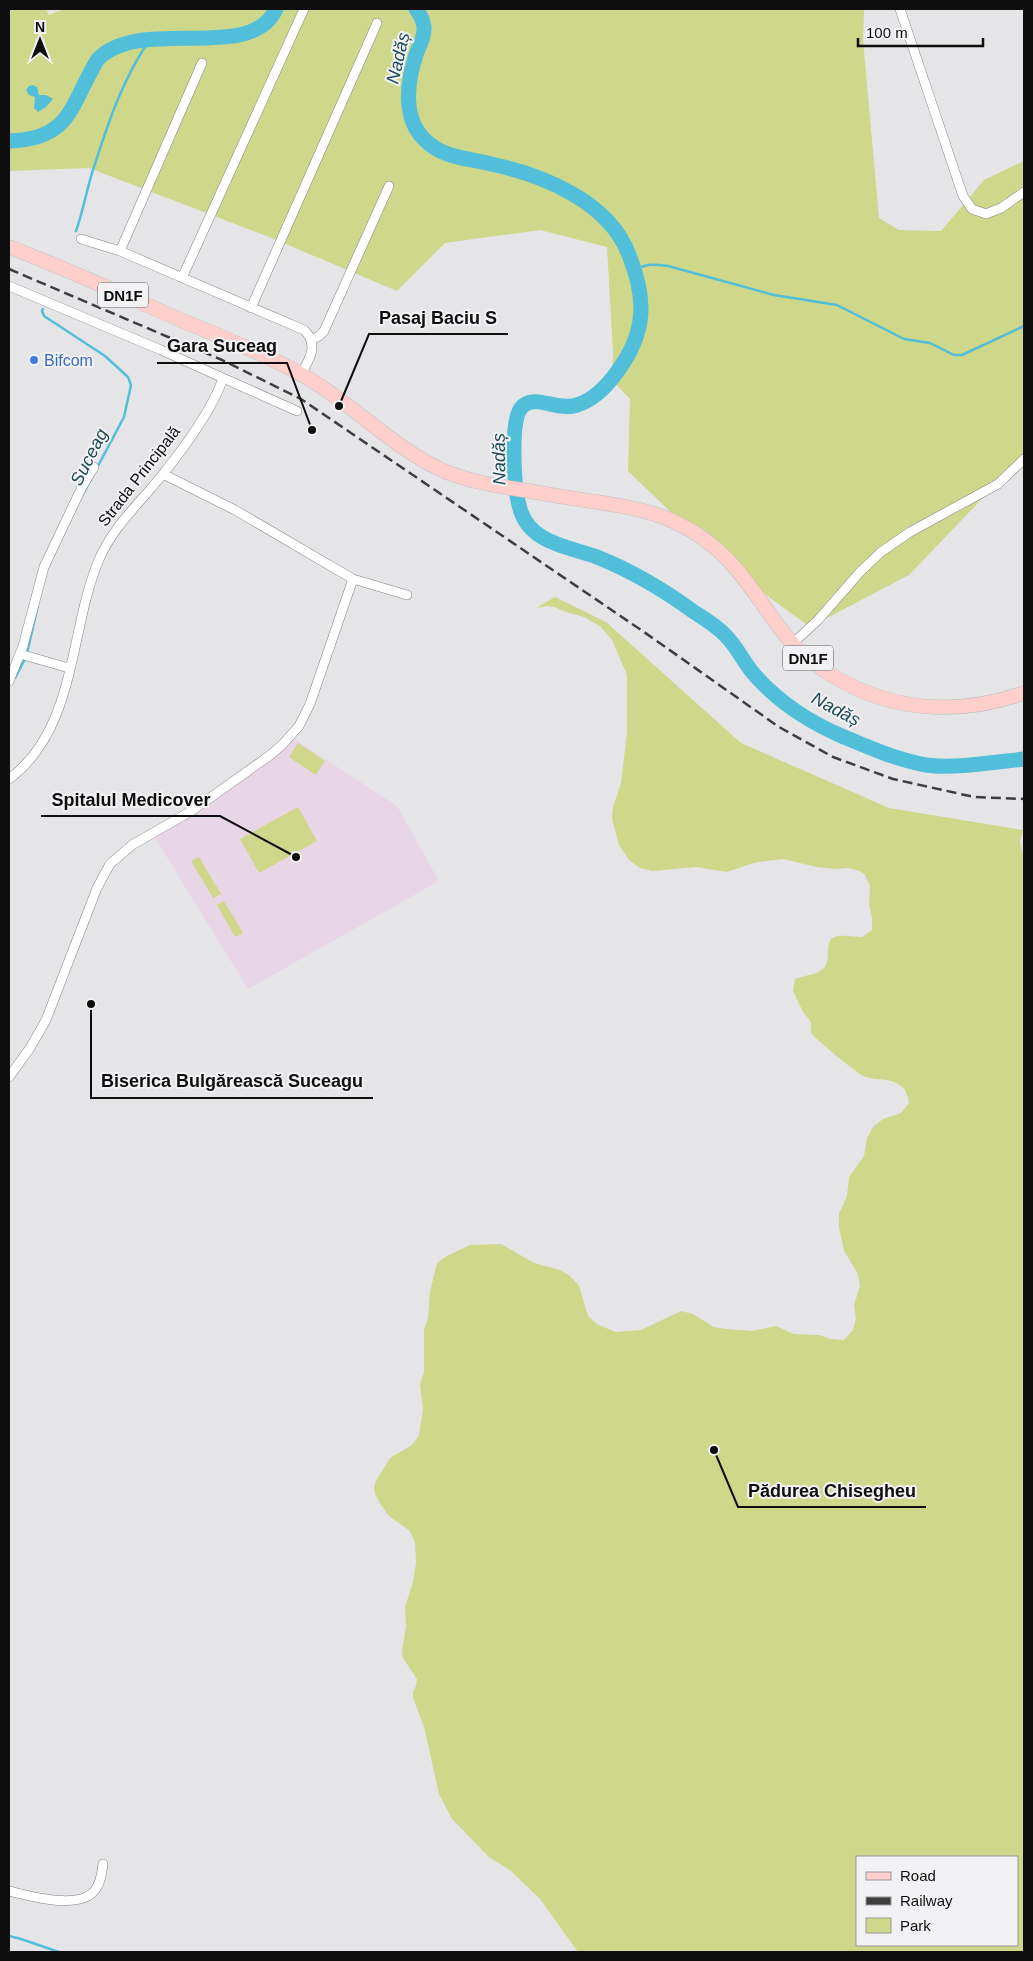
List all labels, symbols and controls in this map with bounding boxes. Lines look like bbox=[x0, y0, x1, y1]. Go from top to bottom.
north arrow bbox=[15, 15, 65, 65]
scale bar bbox=[858, 15, 983, 47]
text: N bbox=[35, 19, 45, 35]
text: 100 m bbox=[866, 24, 908, 41]
water label: Nadăș bbox=[382, 30, 414, 86]
road number: DN1F bbox=[98, 282, 148, 308]
callout: Pasaj Baciu S bbox=[369, 301, 508, 334]
text: Pasaj Baciu S bbox=[379, 308, 497, 328]
callout: Gara Suceag bbox=[157, 330, 287, 363]
text: Gara Suceag bbox=[167, 336, 277, 356]
place label: Bifcom bbox=[44, 352, 93, 369]
marker: Bifcom bbox=[28, 354, 40, 366]
street label: Strada Principală bbox=[95, 423, 183, 529]
water label: Suceag bbox=[66, 425, 112, 489]
water label: Nadăș bbox=[489, 433, 509, 485]
road number: DN1F bbox=[783, 646, 833, 670]
water label: Nadăș bbox=[808, 688, 864, 730]
callout: Spitalul Medicover bbox=[41, 783, 220, 816]
text: Spitalul Medicover bbox=[51, 790, 211, 810]
callout: Biserica Bulgărească Suceagu bbox=[91, 1065, 373, 1098]
text: Biserica Bulgărească Suceagu bbox=[101, 1071, 363, 1091]
callout: Pădurea Chisegheu bbox=[738, 1474, 926, 1507]
text: Pădurea Chisegheu bbox=[748, 1481, 916, 1501]
legend bbox=[856, 1856, 1018, 1946]
text: Road bbox=[900, 1867, 936, 1884]
text: Railway bbox=[900, 1892, 953, 1909]
text: Park bbox=[900, 1917, 931, 1934]

